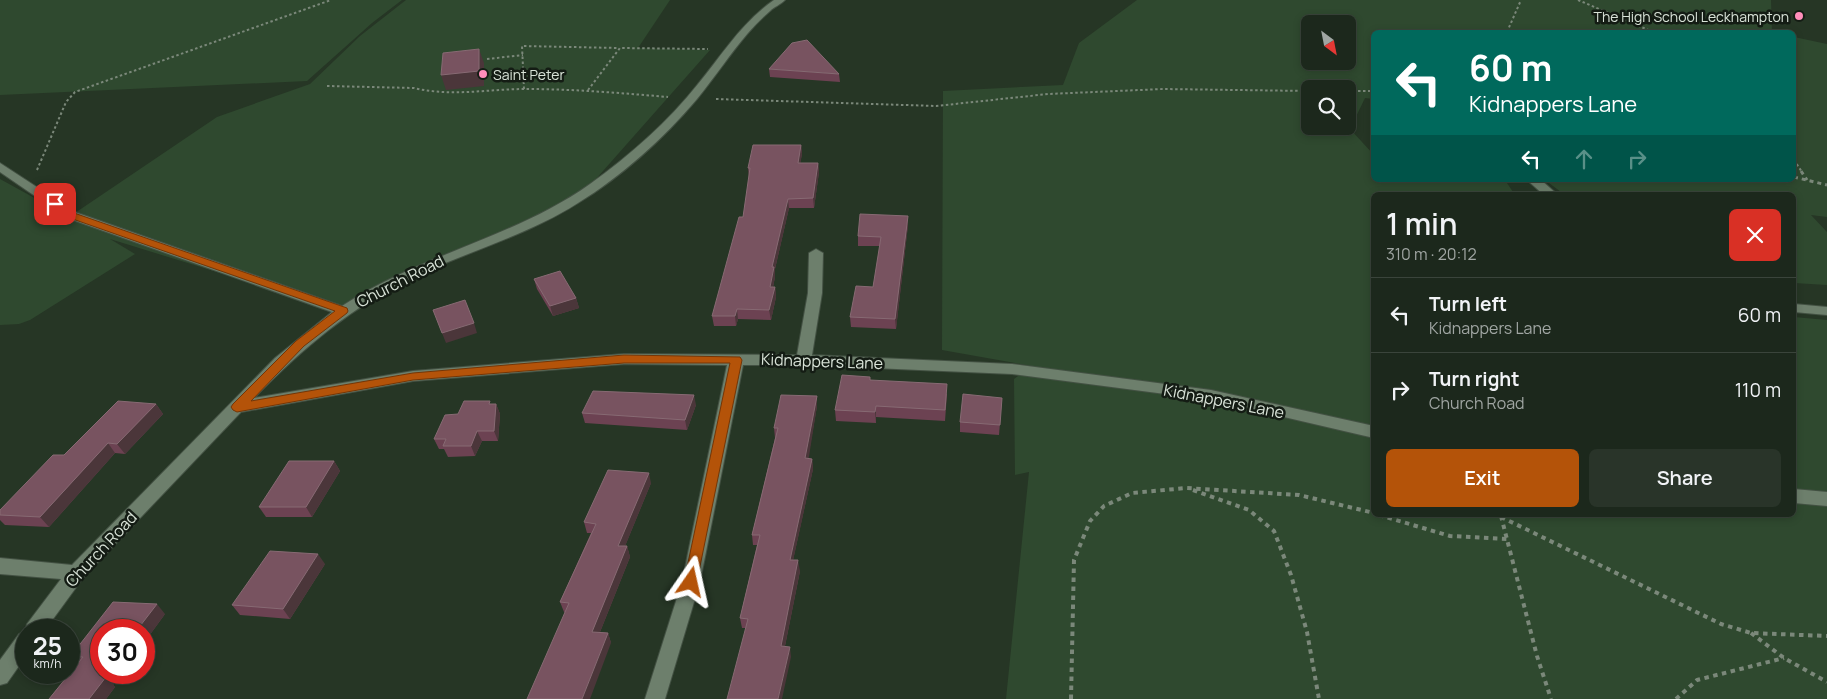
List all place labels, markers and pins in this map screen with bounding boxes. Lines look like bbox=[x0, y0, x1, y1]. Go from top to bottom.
place label: The High School Leckhampton bbox=[1594, 7, 1789, 26]
marker: The High School Leckhampton bbox=[1793, 10, 1805, 22]
place label: Saint Peter bbox=[493, 65, 565, 84]
marker: Saint Peter bbox=[477, 68, 489, 80]
pin bbox=[34, 183, 76, 225]

